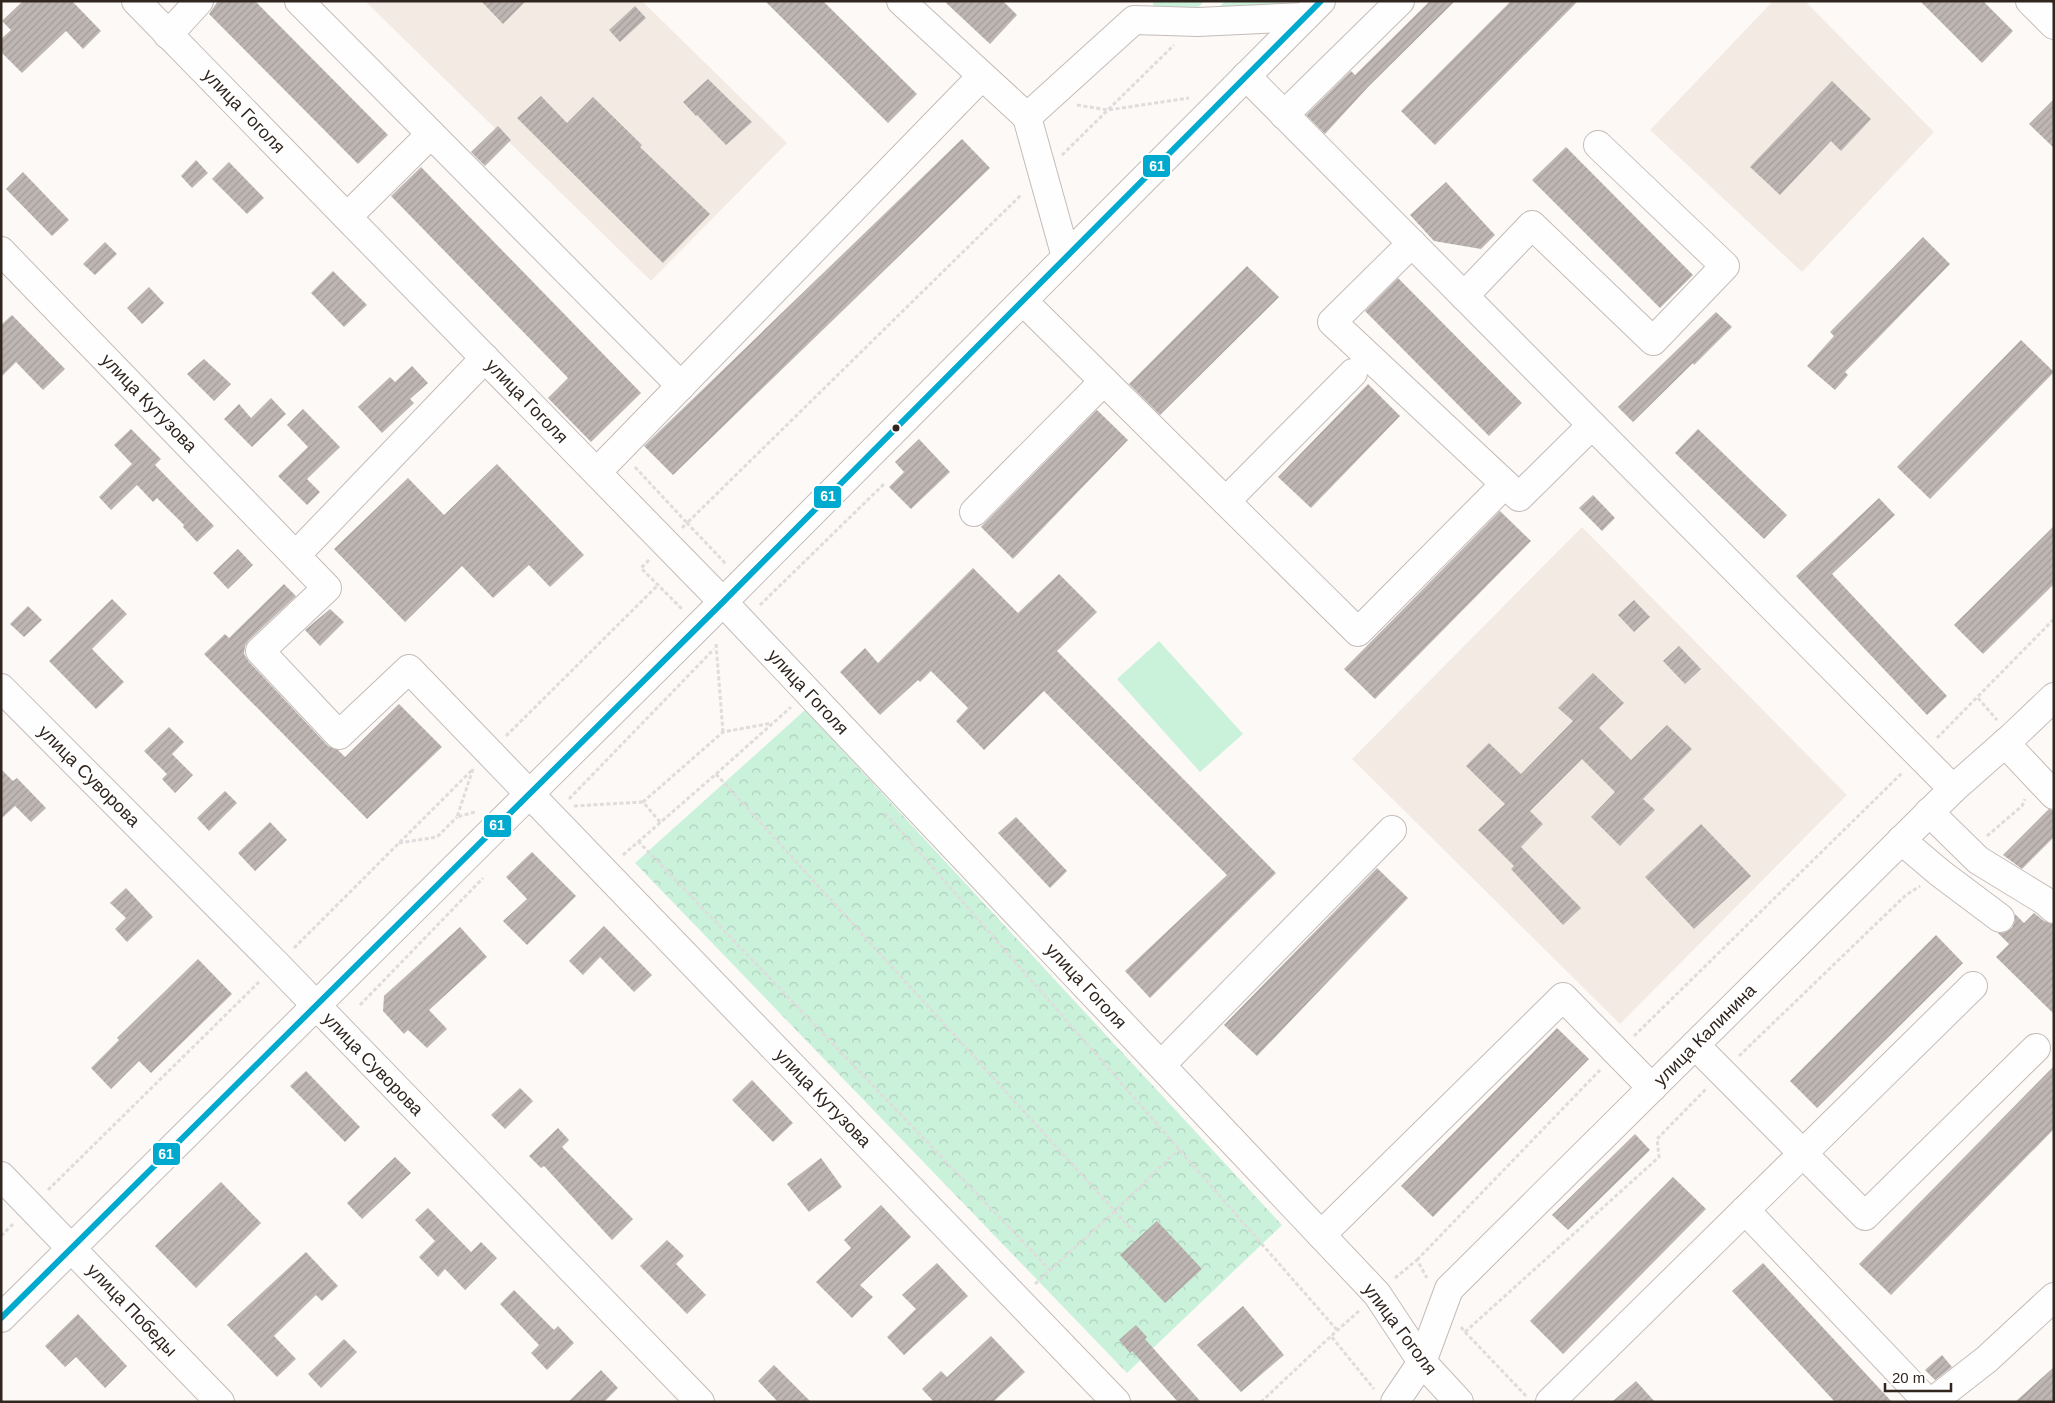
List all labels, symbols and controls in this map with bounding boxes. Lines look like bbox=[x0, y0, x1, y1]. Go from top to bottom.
street label: улица Гоголя bbox=[199, 65, 289, 157]
line badge: 61 bbox=[1142, 154, 1171, 178]
text: 61 bbox=[1149, 158, 1165, 174]
street label: улица Кутузова bbox=[97, 350, 202, 457]
street label: улица Гоголя bbox=[482, 355, 572, 447]
unlabelled marker bbox=[891, 423, 901, 433]
line badge: 61 bbox=[813, 485, 842, 509]
text: 61 bbox=[820, 488, 836, 504]
street label: улица Гоголя bbox=[763, 645, 853, 739]
street label: улица Суворова bbox=[34, 721, 145, 832]
line badge: 61 bbox=[483, 814, 512, 838]
text: 61 bbox=[489, 817, 505, 833]
street label: улица Гоголя bbox=[1041, 939, 1131, 1033]
street label: улица Калинина bbox=[1650, 979, 1761, 1090]
street label: улица Суворова bbox=[319, 1008, 428, 1120]
street label: улица Кутузова bbox=[771, 1045, 876, 1152]
line badge: 61 bbox=[152, 1142, 181, 1166]
text: 61 bbox=[158, 1146, 174, 1162]
street label: улица Победы bbox=[83, 1260, 181, 1360]
street label: улица Гоголя bbox=[1359, 1279, 1441, 1379]
scale bar bbox=[1885, 1360, 1951, 1392]
text: 20 m bbox=[1892, 1369, 1925, 1386]

